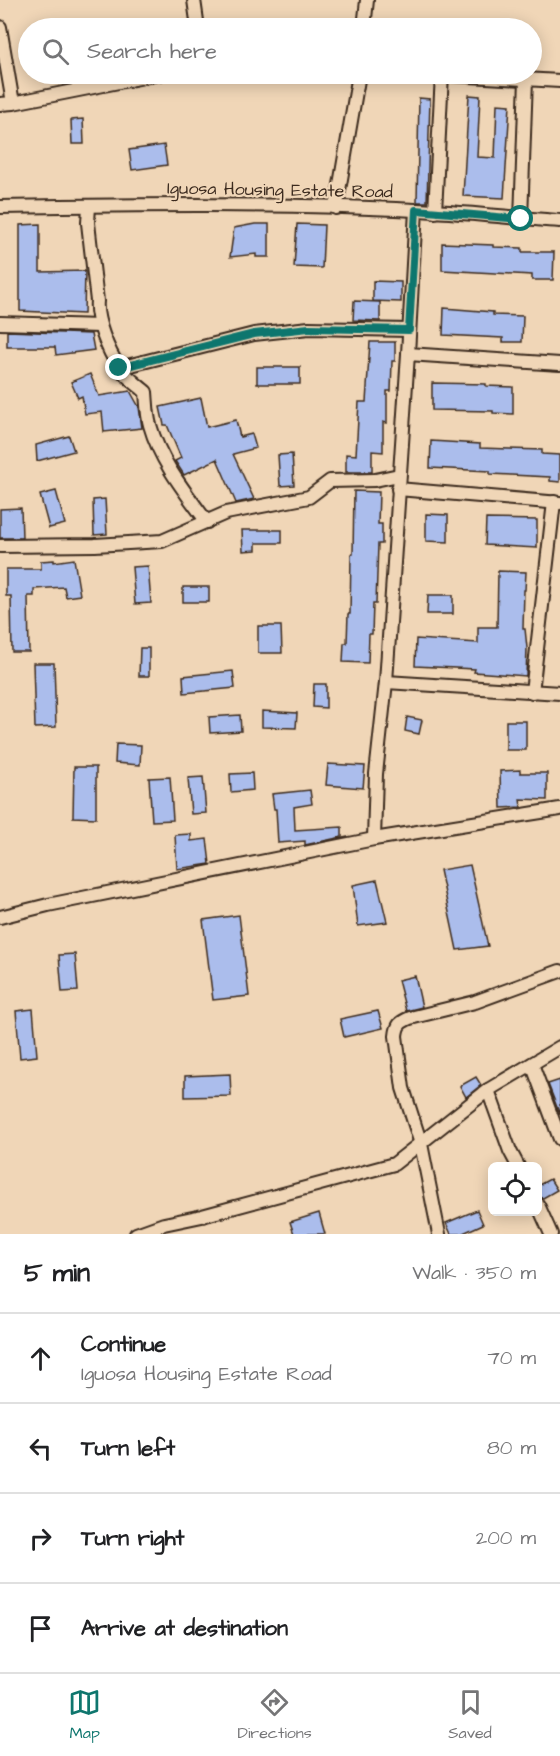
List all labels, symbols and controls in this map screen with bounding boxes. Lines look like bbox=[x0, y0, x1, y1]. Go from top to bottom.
search box bbox=[18, 18, 542, 84]
icon: search bbox=[39, 35, 72, 68]
text: Search here bbox=[87, 36, 217, 67]
street label: Iguosa Housing Estate Road bbox=[167, 176, 393, 205]
route start bbox=[507, 205, 533, 231]
route end bbox=[105, 354, 131, 380]
map controls bbox=[488, 1162, 542, 1216]
button: locate bbox=[488, 1162, 542, 1216]
text: 5 min bbox=[24, 1255, 90, 1291]
text: Walk · 350 m bbox=[412, 1259, 536, 1287]
text: Continue bbox=[81, 1329, 166, 1360]
icon: ahead bbox=[24, 1342, 57, 1375]
text: 70 m bbox=[488, 1344, 536, 1372]
text: Iguosa Housing Estate Road bbox=[81, 1360, 332, 1388]
icon: left bbox=[24, 1432, 57, 1465]
text: Turn left bbox=[81, 1433, 175, 1464]
text: 80 m bbox=[487, 1434, 536, 1462]
icon: right bbox=[24, 1522, 57, 1555]
text: Turn right bbox=[81, 1523, 184, 1554]
text: 200 m bbox=[476, 1524, 536, 1552]
icon: arrive bbox=[24, 1612, 57, 1645]
text: Arrive at destination bbox=[81, 1613, 288, 1644]
tab: Map bbox=[68, 1686, 101, 1744]
tab: Directions bbox=[238, 1686, 312, 1744]
tab: Saved bbox=[448, 1686, 492, 1744]

